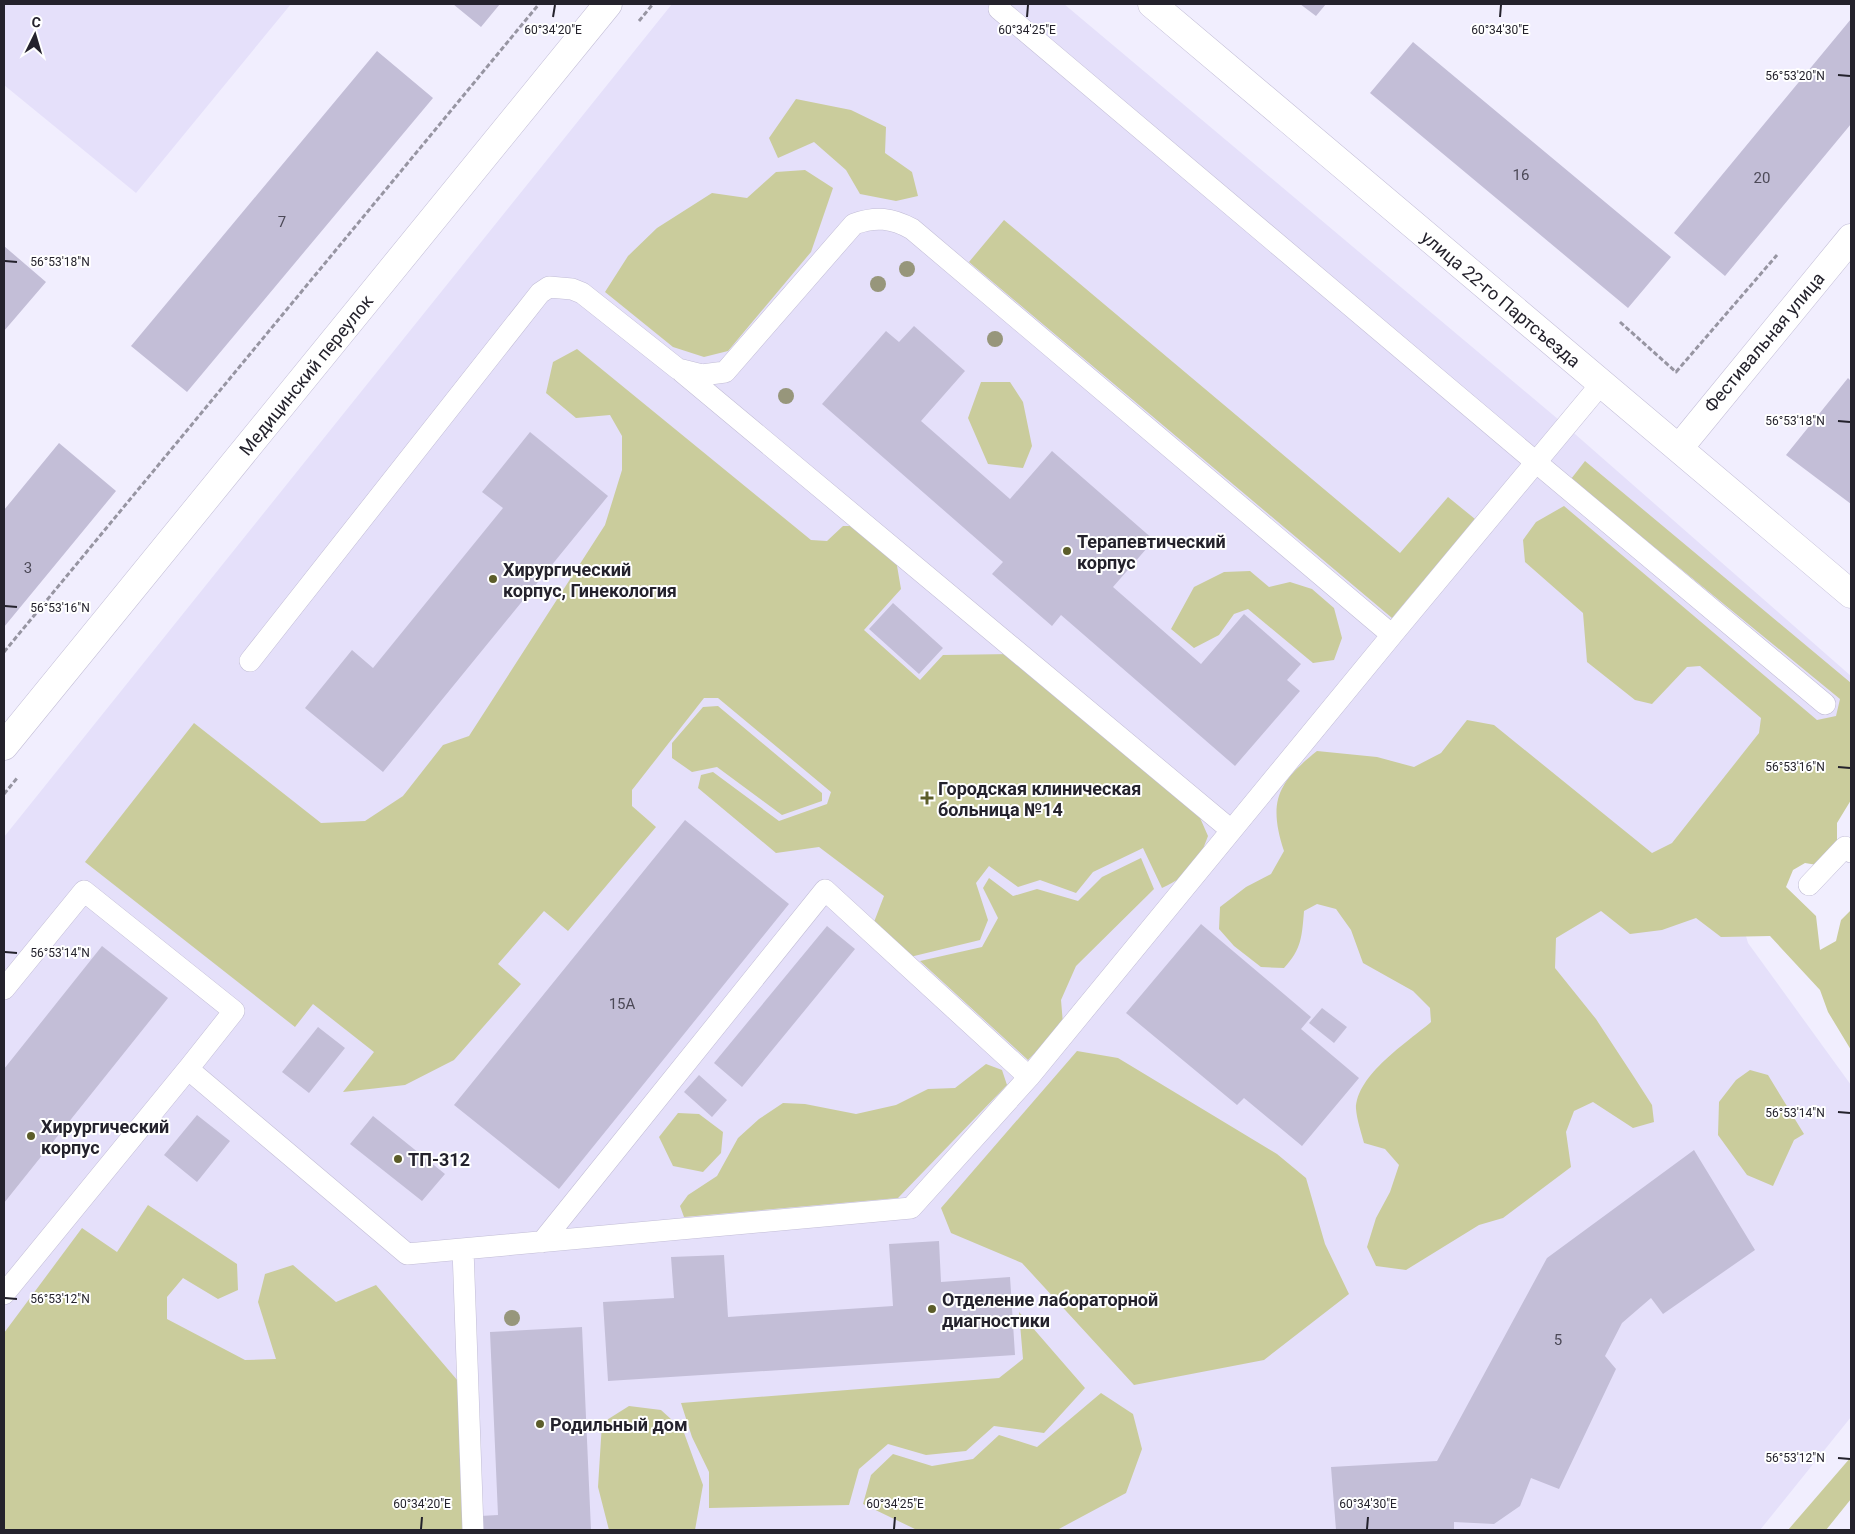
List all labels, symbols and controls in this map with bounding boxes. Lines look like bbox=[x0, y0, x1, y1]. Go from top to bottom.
north arrow bbox=[10, 10, 60, 60]
text: С bbox=[31, 14, 41, 30]
text: 60°34'20"E bbox=[524, 23, 582, 37]
text: 60°34'25"E bbox=[998, 23, 1056, 37]
text: 60°34'30"E bbox=[1471, 23, 1529, 37]
text: 56°53'20"N bbox=[1765, 69, 1825, 83]
house number: 16 bbox=[1513, 166, 1529, 184]
house number: 20 bbox=[1754, 169, 1770, 187]
house number: 7 bbox=[278, 213, 286, 231]
street label: улица 22-го Партсъезда bbox=[1417, 226, 1585, 372]
text: 56°53'18"N bbox=[30, 255, 90, 269]
street label: Фестивальная улица bbox=[1699, 268, 1829, 416]
street label: Медицинский переулок bbox=[235, 290, 377, 459]
text: 56°53'18"N bbox=[1765, 414, 1825, 428]
place label: Терапевтический корпус bbox=[1077, 531, 1226, 573]
marker: Терапевтический корпус bbox=[1061, 545, 1073, 557]
house number: 3 bbox=[24, 559, 32, 577]
place label: Хирургический корпус, Гинекология bbox=[503, 559, 677, 601]
marker: Хирургический корпус, Гинекология bbox=[487, 573, 499, 585]
text: 56°53'16"N bbox=[30, 601, 90, 615]
text: 56°53'16"N bbox=[1765, 760, 1825, 774]
place label: Городская клиническая больница №14 bbox=[938, 778, 1141, 820]
marker: Городская клиническая больница №14 bbox=[920, 791, 934, 805]
text: 56°53'14"N bbox=[30, 946, 90, 960]
house number: 15А bbox=[609, 995, 636, 1013]
text: 56°53'14"N bbox=[1765, 1106, 1825, 1120]
place label: Хирургический корпус bbox=[41, 1116, 169, 1158]
marker: Хирургический корпус bbox=[25, 1130, 37, 1142]
place label: ТП-312 bbox=[408, 1149, 470, 1170]
marker: ТП-312 bbox=[392, 1153, 404, 1165]
place label: Отделение лабораторной диагностики bbox=[942, 1289, 1158, 1331]
text: 56°53'12"N bbox=[30, 1292, 90, 1306]
marker: Отделение лабораторной диагностики bbox=[926, 1303, 938, 1315]
house number: 5 bbox=[1554, 1331, 1562, 1349]
place label: Родильный дом bbox=[550, 1414, 688, 1435]
marker: Родильный дом bbox=[534, 1418, 546, 1430]
text: 56°53'12"N bbox=[1765, 1451, 1825, 1465]
text: 60°34'20"E bbox=[393, 1497, 451, 1511]
text: 60°34'25"E bbox=[866, 1497, 924, 1511]
text: 60°34'30"E bbox=[1339, 1497, 1397, 1511]

